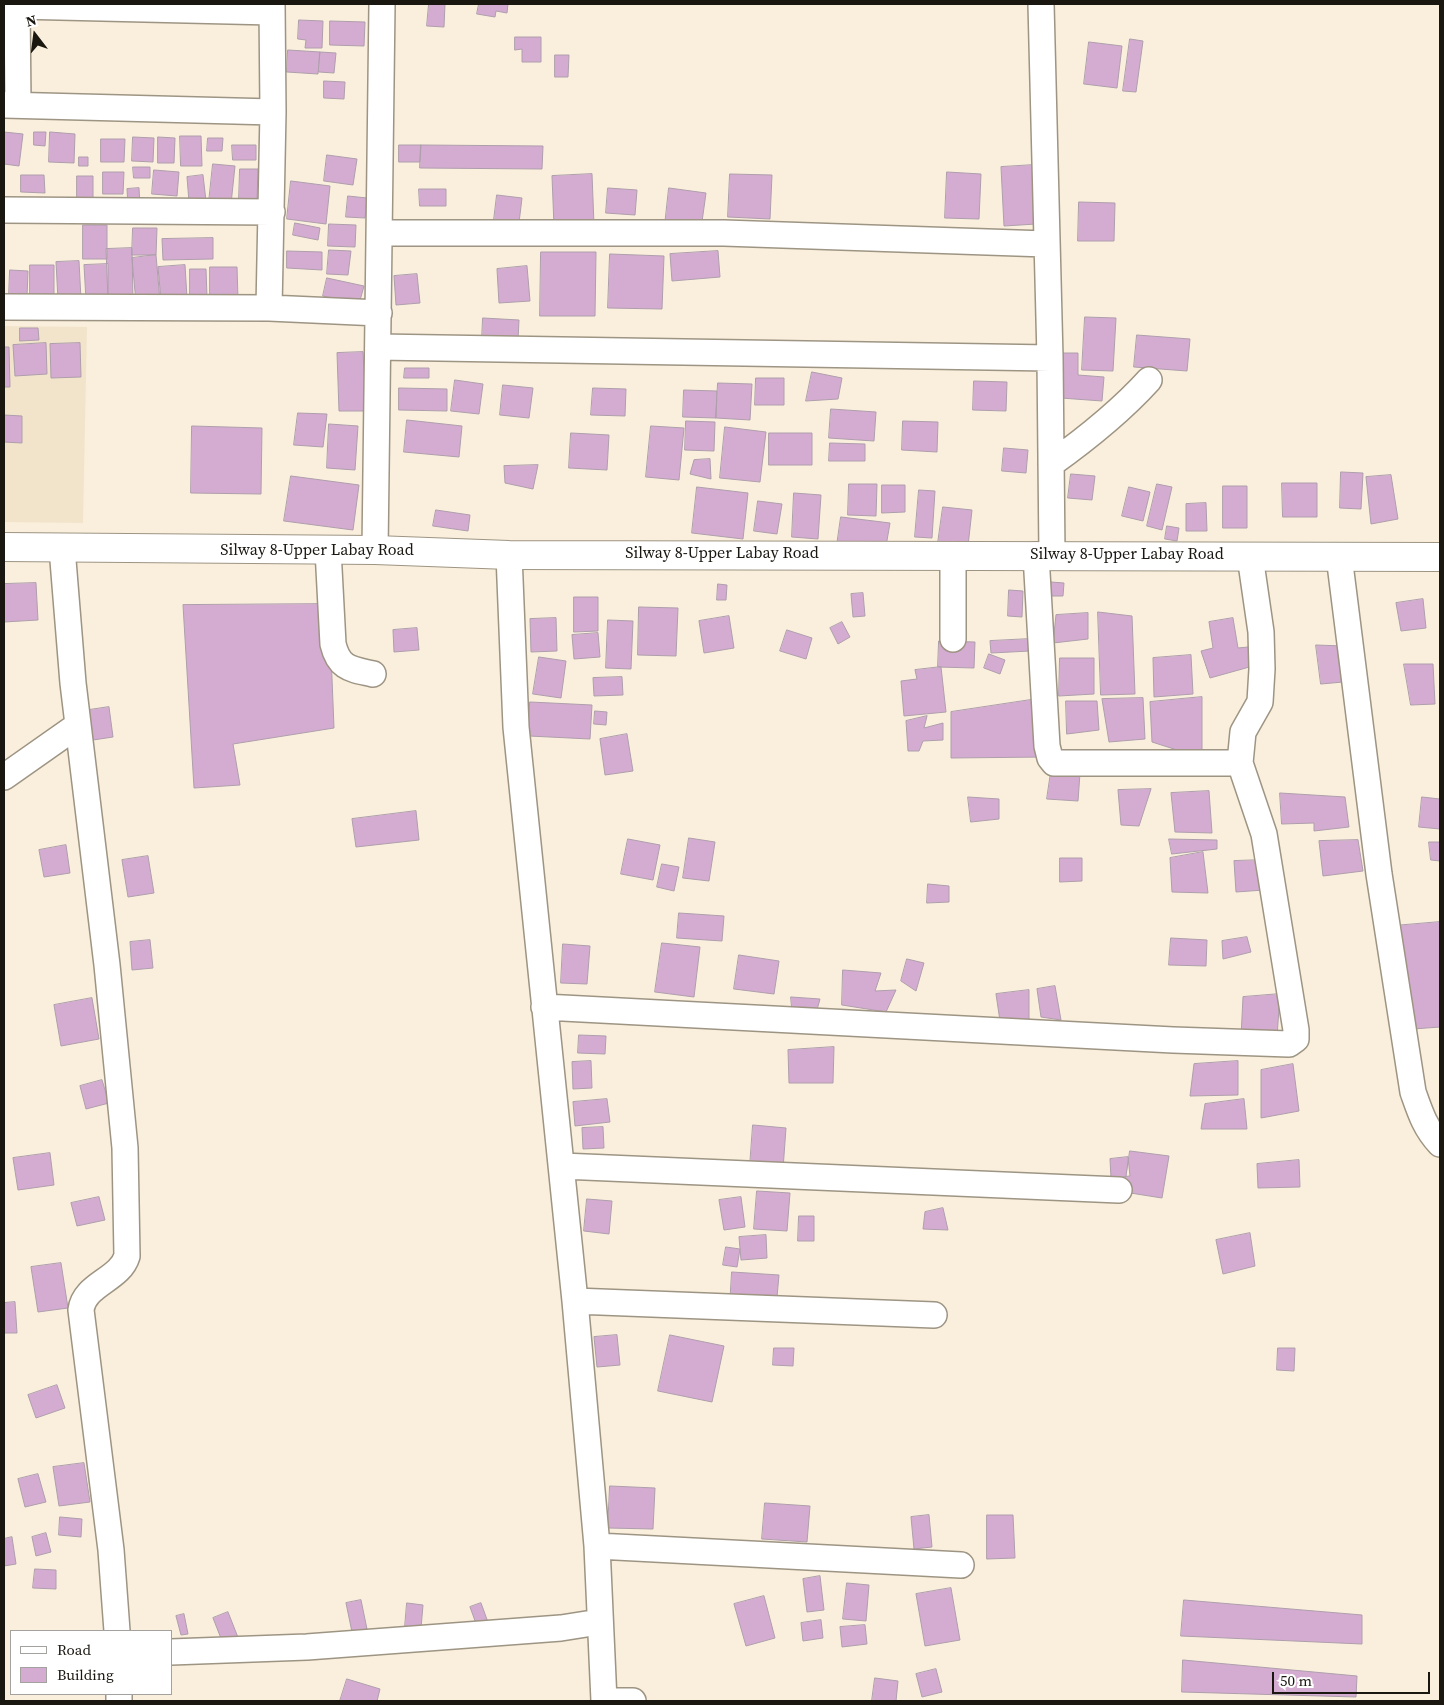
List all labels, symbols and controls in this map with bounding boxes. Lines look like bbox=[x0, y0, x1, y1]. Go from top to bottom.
north arrow bbox=[10, 10, 60, 60]
text: N bbox=[24, 10, 39, 31]
street label: Silway 8-Upper Labay Road bbox=[220, 541, 414, 561]
street label: Silway 8-Upper Labay Road bbox=[625, 544, 819, 564]
street label: Silway 8-Upper Labay Road bbox=[1030, 545, 1224, 565]
legend bbox=[10, 1630, 172, 1695]
text: Road bbox=[57, 1639, 91, 1660]
scale bar bbox=[1274, 1662, 1432, 1694]
text: Building bbox=[57, 1664, 114, 1685]
text: 50 m bbox=[1280, 1670, 1312, 1691]

